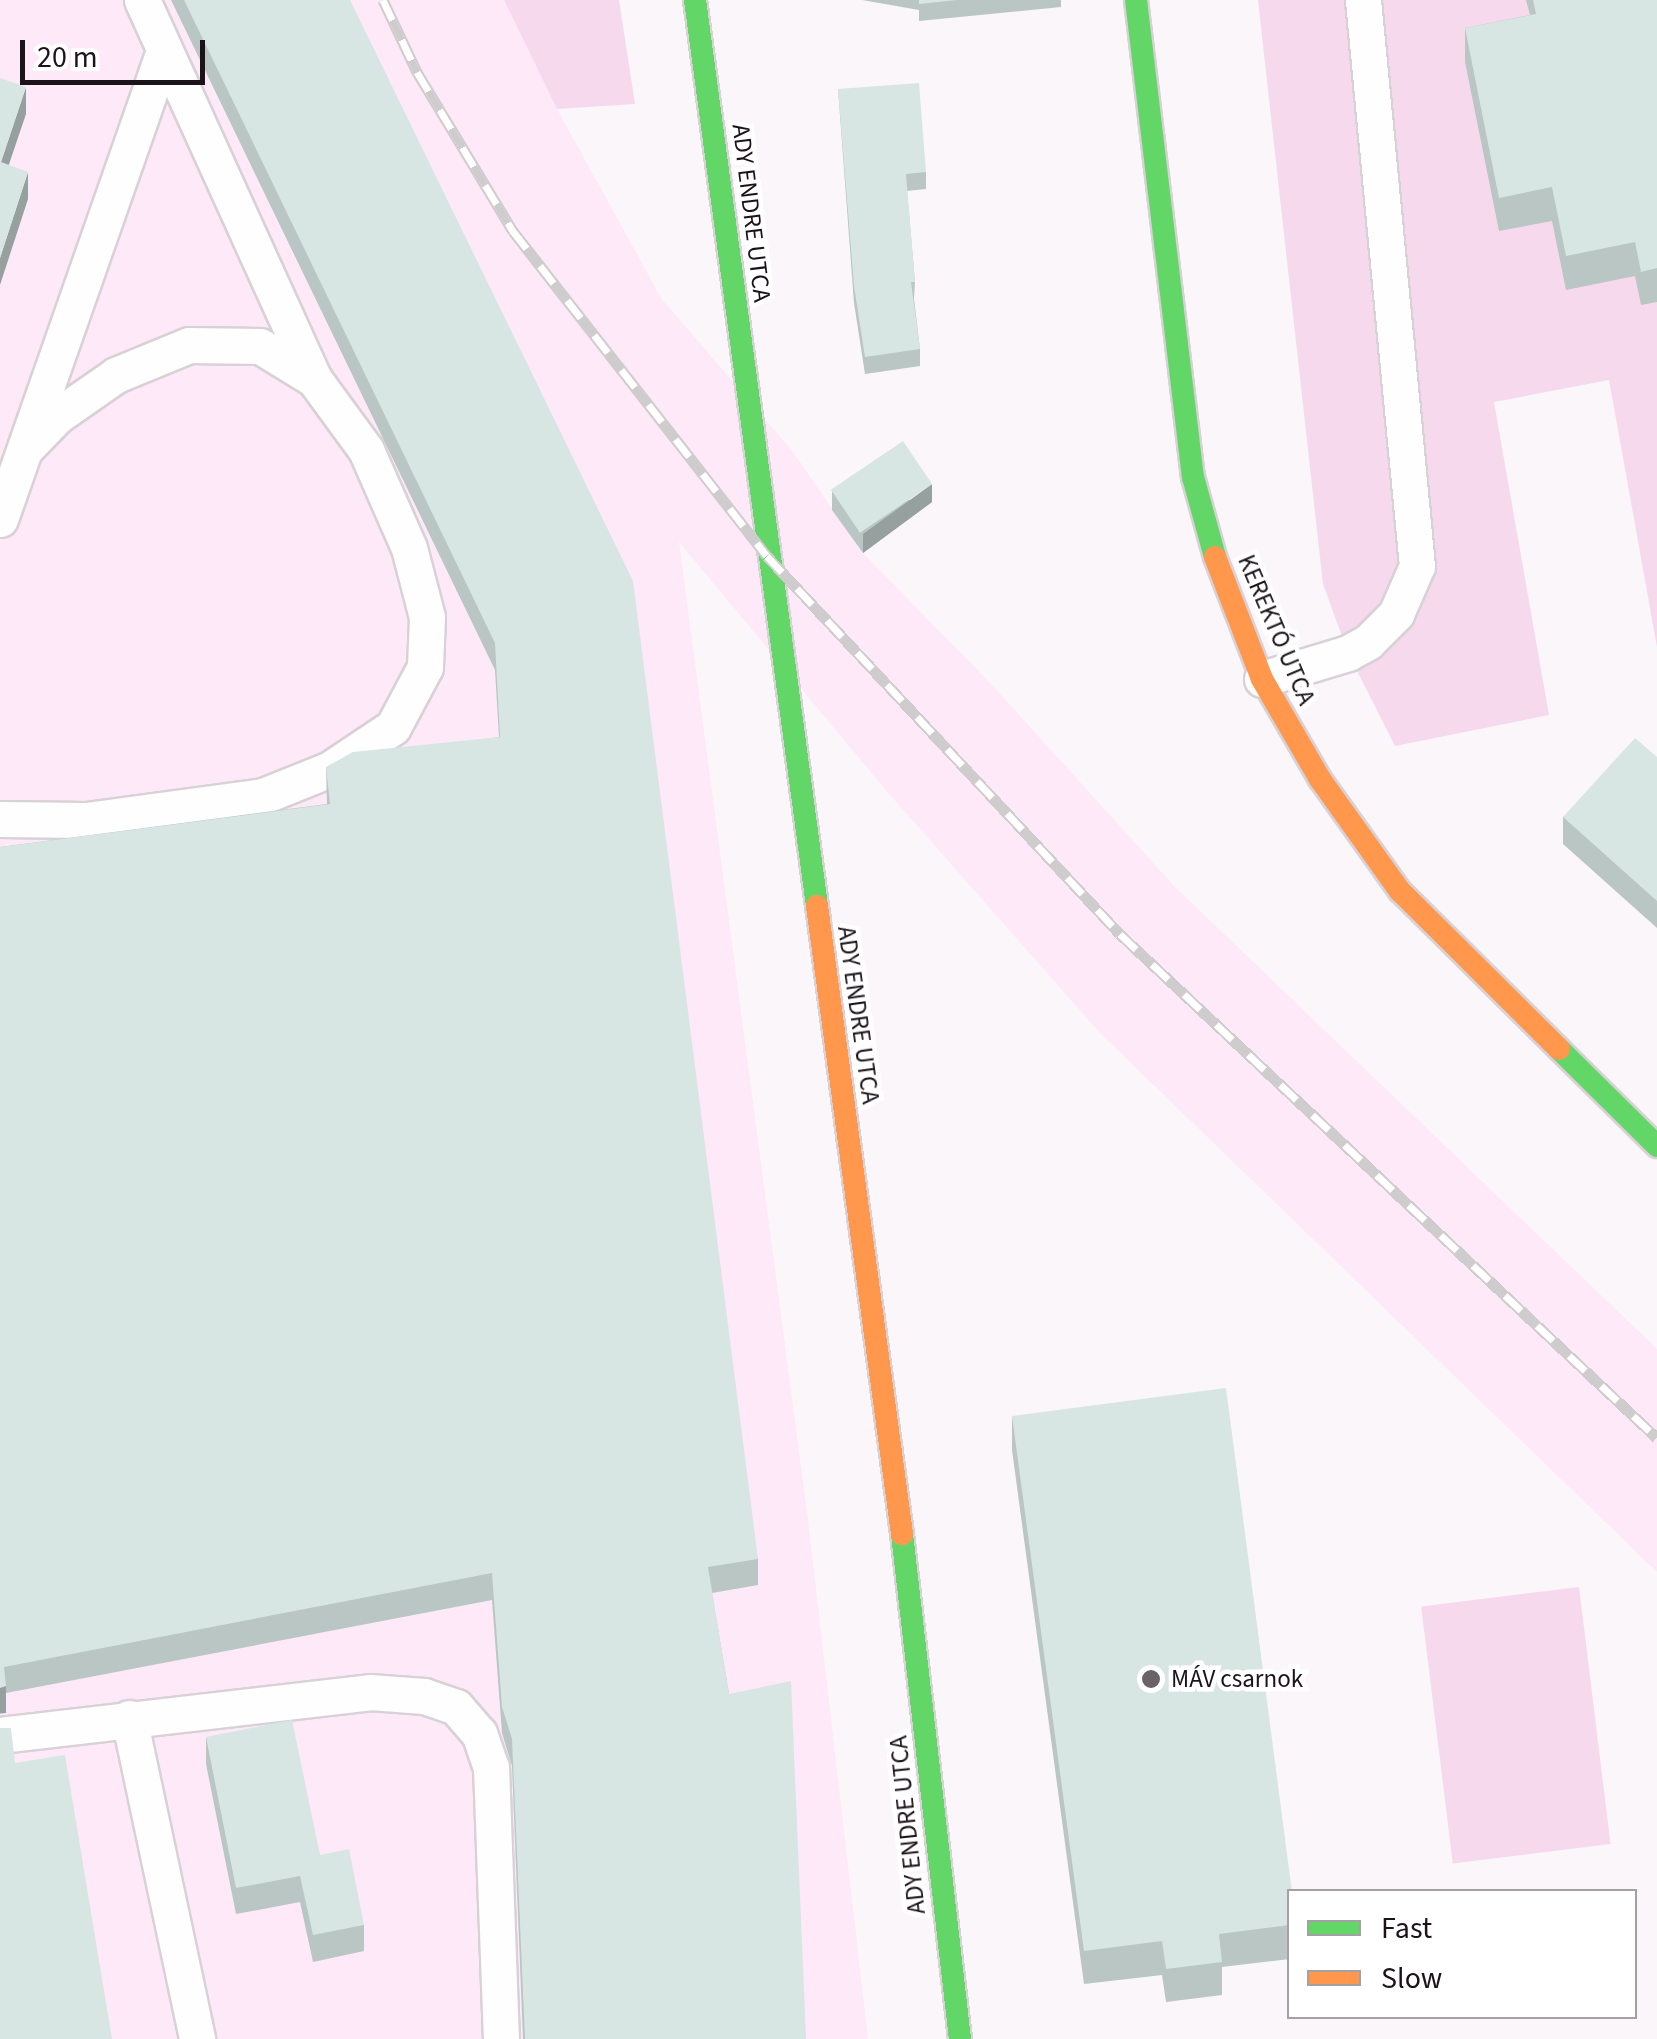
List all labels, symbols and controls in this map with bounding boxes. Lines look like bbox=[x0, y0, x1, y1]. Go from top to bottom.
scale bar bbox=[25, 20, 210, 82]
text: 20 m bbox=[37, 36, 98, 79]
street label: ADY ENDRE UTCA bbox=[725, 122, 777, 304]
street label: KEREKTÓ UTCA bbox=[1231, 550, 1321, 710]
street label: ADY ENDRE UTCA bbox=[831, 924, 885, 1106]
place label: MÁV csarnok bbox=[1171, 1664, 1303, 1694]
marker: MÁV csarnok bbox=[1140, 1668, 1162, 1690]
street label: ADY ENDRE UTCA bbox=[884, 1734, 932, 1916]
legend bbox=[1287, 1889, 1637, 2019]
text: Fast bbox=[1381, 1907, 1432, 1950]
text: Slow bbox=[1381, 1957, 1442, 2000]

